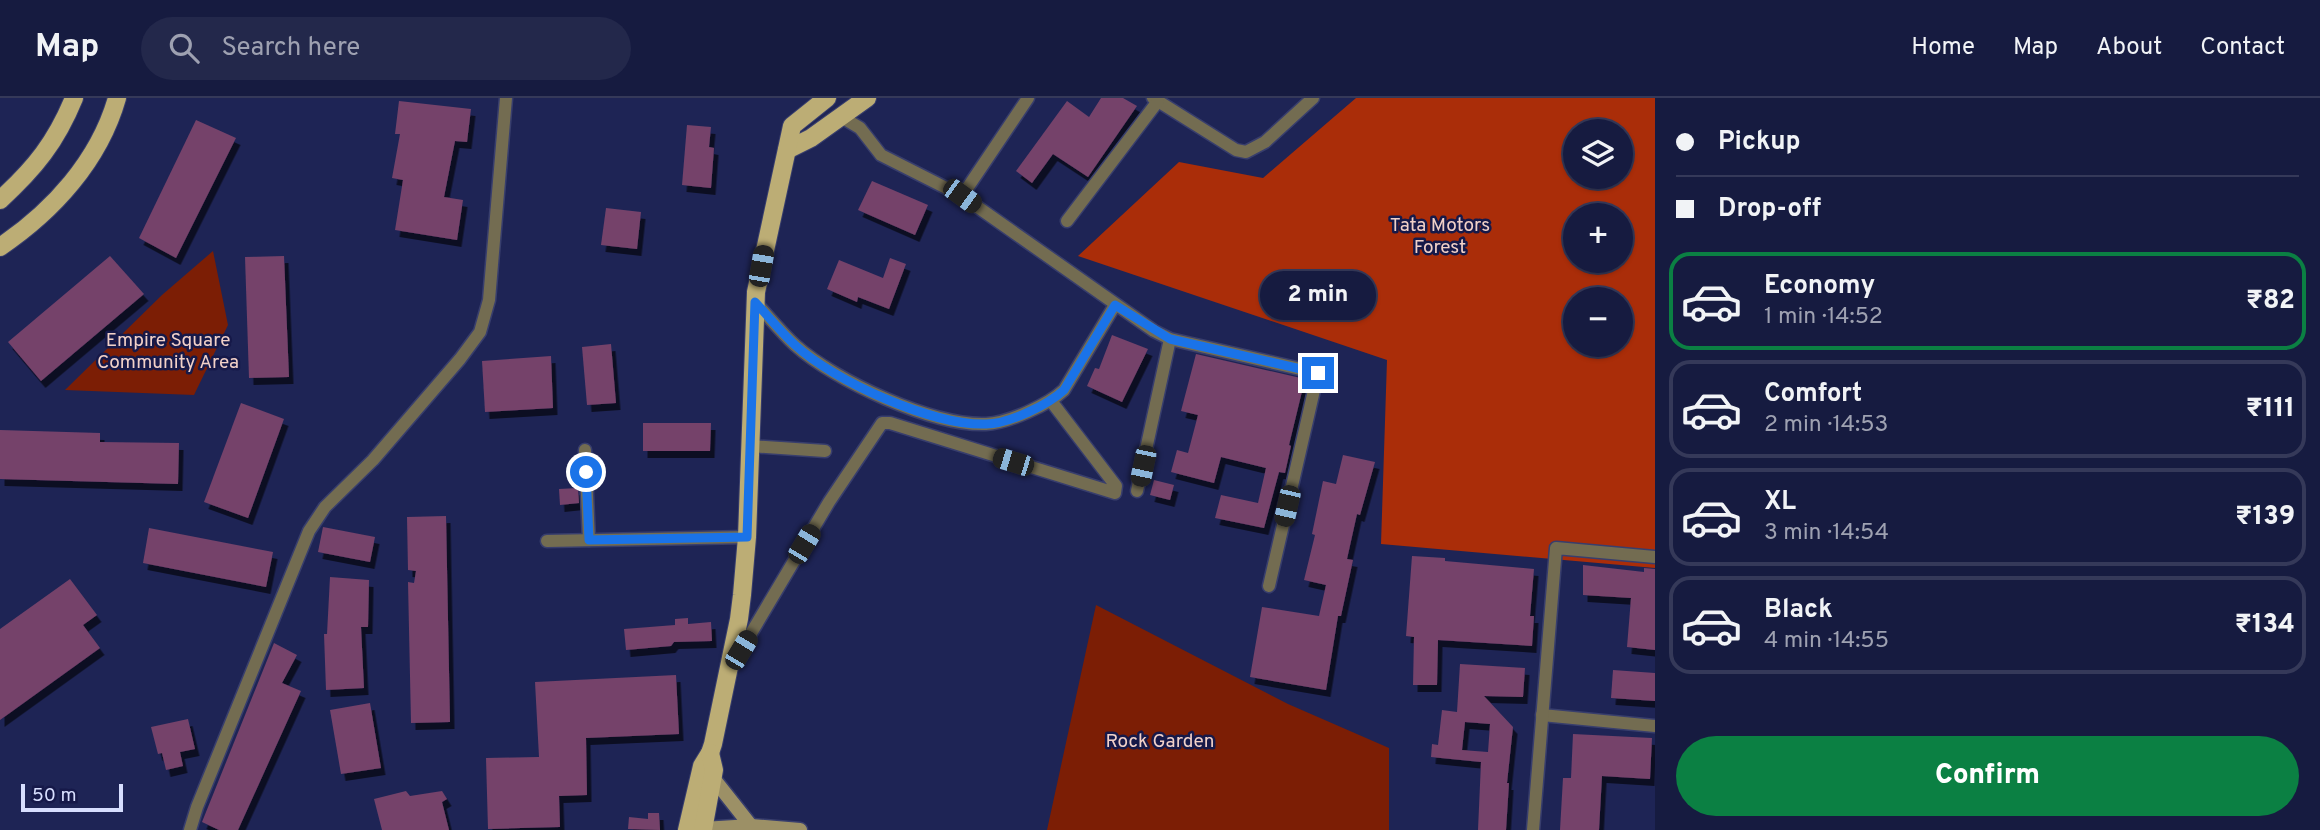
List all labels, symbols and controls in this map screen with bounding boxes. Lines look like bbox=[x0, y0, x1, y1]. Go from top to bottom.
search box bbox=[141, 17, 631, 80]
text: Map bbox=[35, 27, 99, 69]
icon: search bbox=[165, 29, 203, 67]
text: Search here bbox=[221, 32, 360, 65]
text: Home bbox=[1911, 33, 1975, 63]
text: Map bbox=[2013, 33, 2058, 63]
text: About bbox=[2096, 33, 2162, 63]
text: Contact bbox=[2200, 33, 2285, 63]
map controls bbox=[1563, 119, 1633, 357]
button: layers bbox=[1563, 119, 1633, 189]
text: Pickup bbox=[1718, 126, 1801, 159]
car bbox=[939, 175, 986, 217]
text: Drop-off bbox=[1718, 193, 1821, 226]
button: + bbox=[1563, 203, 1633, 273]
park label: Tata Motors Forest bbox=[1390, 214, 1490, 260]
car bbox=[748, 243, 775, 289]
icon: car bbox=[1680, 270, 1743, 333]
text: Economy bbox=[1764, 270, 1875, 303]
callout: 2 min bbox=[1260, 272, 1376, 320]
text: 2 min bbox=[1288, 281, 1348, 310]
text: ₹82 bbox=[2246, 285, 2295, 318]
button: − bbox=[1563, 287, 1633, 357]
text: 1 min · 14:52 bbox=[1764, 303, 1883, 332]
park label: Empire Square Community Area bbox=[97, 329, 239, 375]
route end bbox=[1302, 357, 1334, 389]
icon: car bbox=[1680, 378, 1743, 441]
text: Comfort bbox=[1764, 378, 1862, 411]
text: ₹111 bbox=[2246, 393, 2295, 426]
text: 2 min · 14:53 bbox=[1764, 411, 1888, 440]
car bbox=[1129, 443, 1158, 489]
car bbox=[990, 446, 1037, 478]
route start bbox=[570, 456, 602, 488]
car bbox=[1273, 483, 1302, 529]
icon: car bbox=[1680, 486, 1743, 549]
text: XL bbox=[1764, 486, 1796, 519]
text: ₹139 bbox=[2235, 501, 2295, 534]
text: 3 min · 14:54 bbox=[1764, 519, 1889, 548]
car bbox=[785, 521, 824, 567]
icon: car bbox=[1680, 594, 1743, 657]
text: Black bbox=[1764, 594, 1833, 627]
text: ₹134 bbox=[2235, 609, 2295, 642]
car bbox=[722, 627, 761, 673]
text: 4 min · 14:55 bbox=[1764, 627, 1889, 656]
park label: Rock Garden bbox=[1105, 730, 1215, 754]
button: Confirm bbox=[1676, 736, 2299, 816]
scale bar bbox=[21, 781, 122, 813]
text: 50 m bbox=[32, 784, 77, 808]

